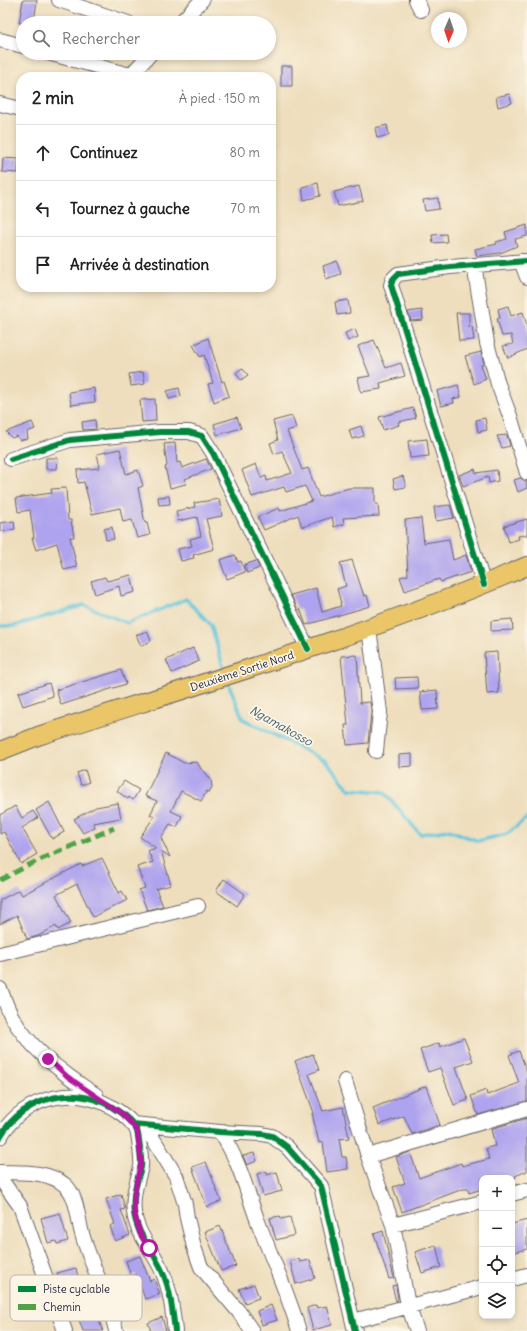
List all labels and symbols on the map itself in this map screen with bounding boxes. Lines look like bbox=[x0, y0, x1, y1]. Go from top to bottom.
north arrow bbox=[431, 12, 467, 48]
street label: Deuxième Sortie Nord bbox=[188, 647, 296, 694]
water label: Ngamakosso bbox=[247, 702, 316, 750]
route end bbox=[39, 1050, 57, 1068]
route start bbox=[140, 1239, 158, 1257]
legend bbox=[10, 1275, 142, 1321]
text: Piste cyclable bbox=[43, 1282, 110, 1296]
text: Chemin bbox=[43, 1300, 81, 1314]

